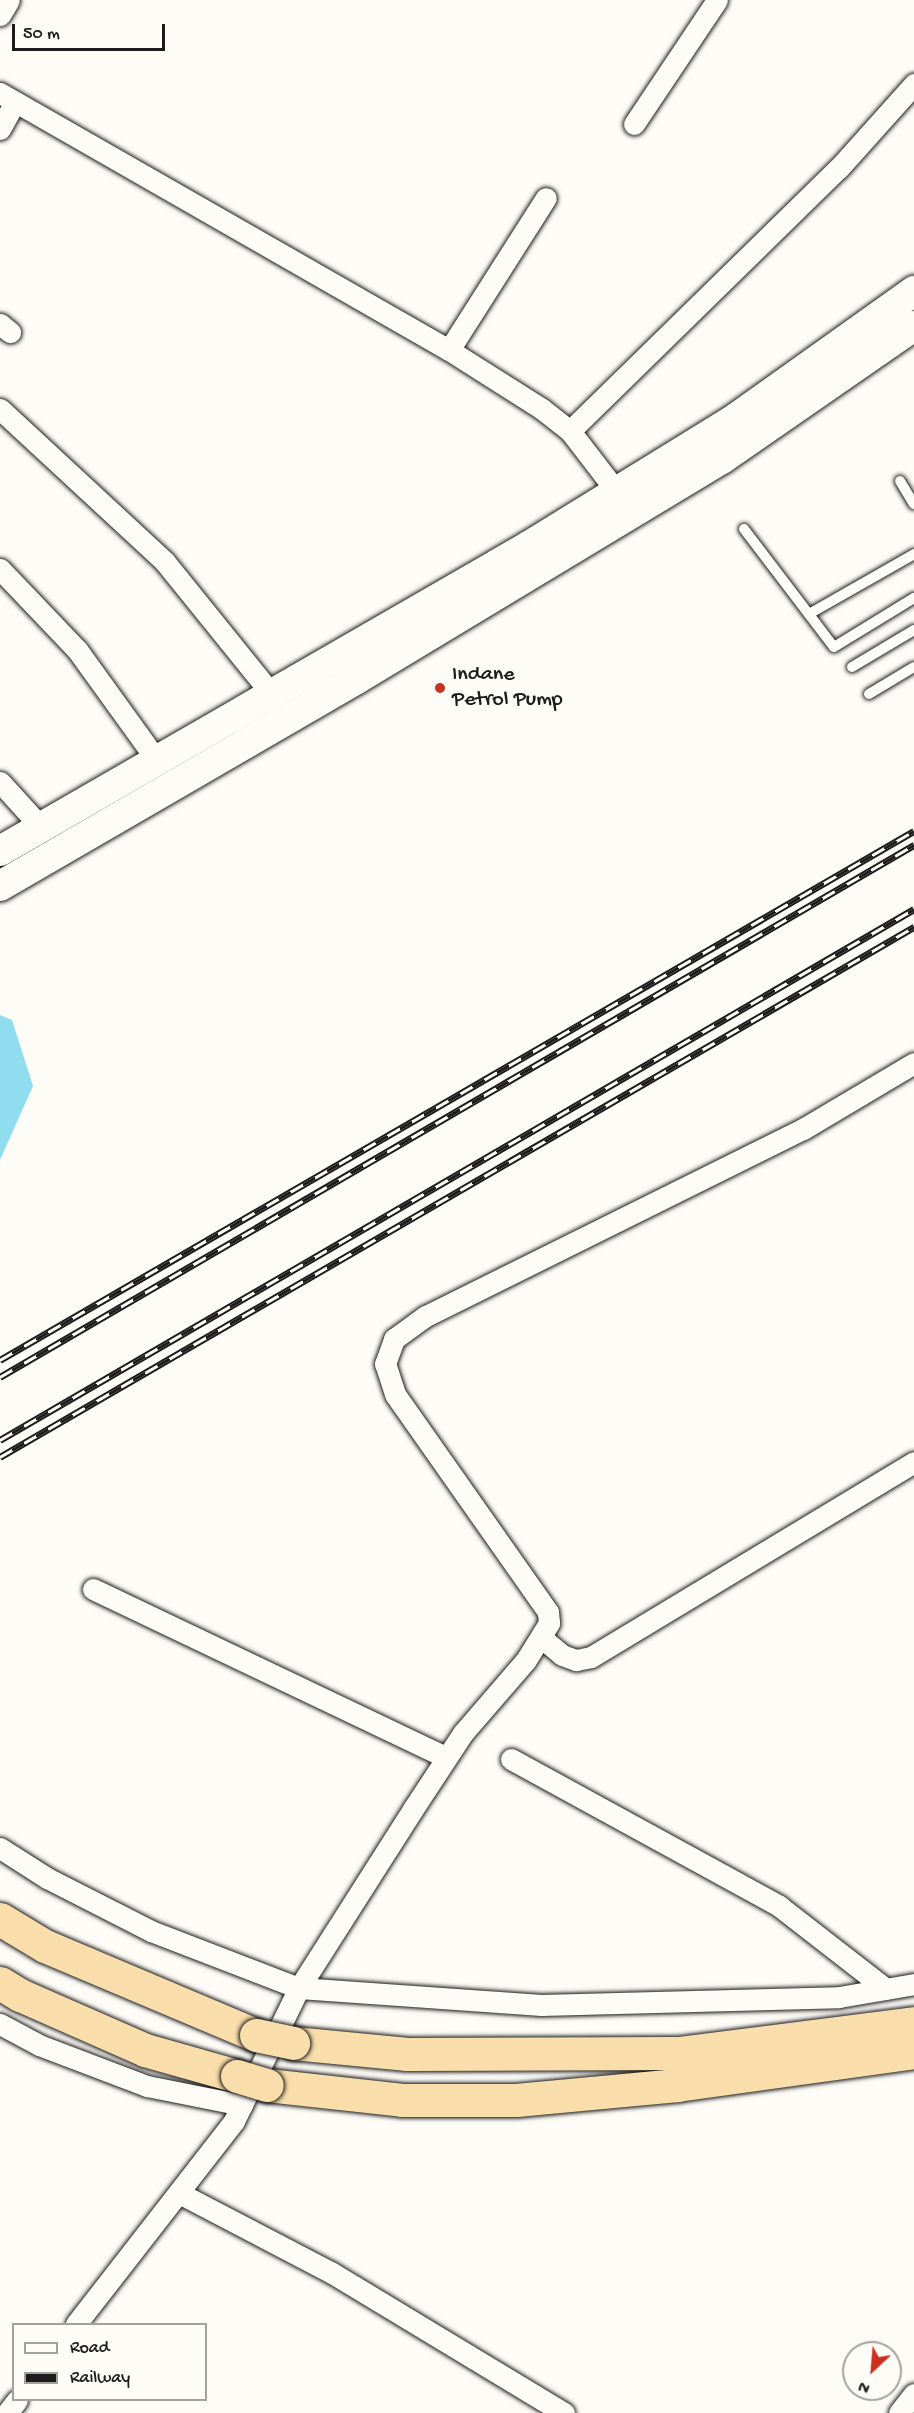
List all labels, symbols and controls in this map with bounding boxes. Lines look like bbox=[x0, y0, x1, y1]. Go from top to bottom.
scale bar bbox=[15, 12, 168, 50]
text: 50 m bbox=[23, 24, 60, 45]
place label: Indane Petrol Pump bbox=[452, 662, 563, 714]
marker: Indane Petrol Pump bbox=[433, 681, 447, 695]
legend bbox=[12, 2323, 207, 2401]
text: Road bbox=[70, 2338, 109, 2359]
north arrow bbox=[842, 2341, 902, 2401]
text: Railway bbox=[70, 2368, 130, 2389]
text: N bbox=[856, 2375, 874, 2397]

